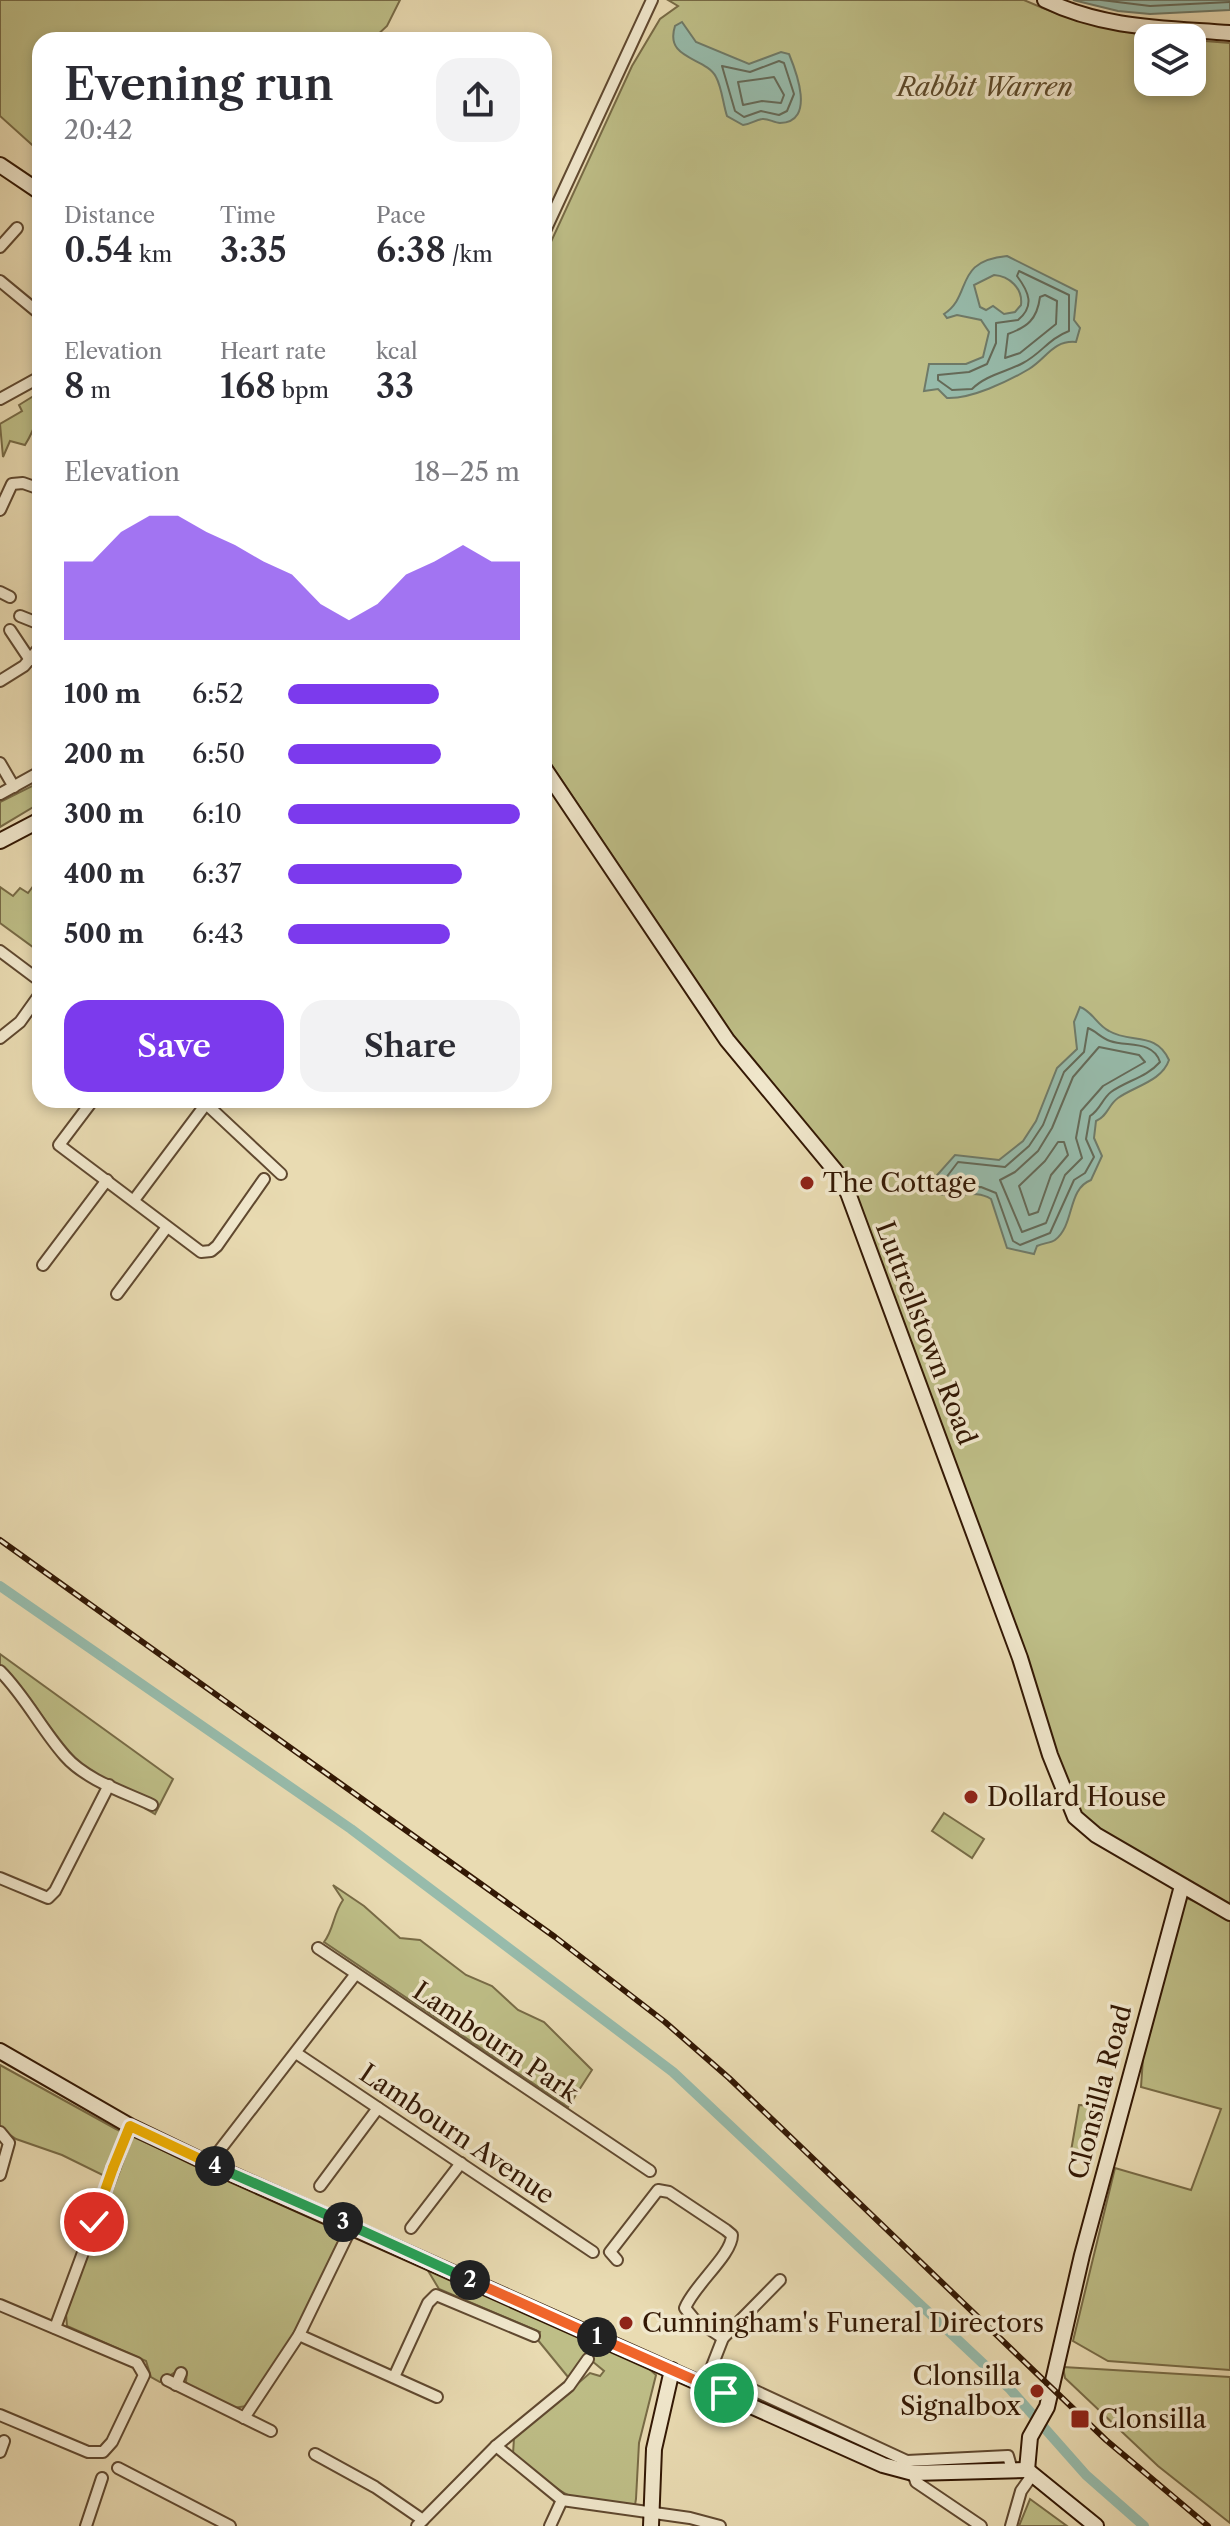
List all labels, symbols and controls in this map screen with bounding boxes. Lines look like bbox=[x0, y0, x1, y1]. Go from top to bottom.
map controls bbox=[1134, 24, 1206, 96]
button: layers bbox=[1134, 24, 1206, 96]
text: Evening run bbox=[64, 57, 334, 111]
button: share bbox=[436, 58, 520, 142]
park label: Rabbit Warren bbox=[895, 71, 1073, 103]
text: 20:42 bbox=[64, 114, 133, 146]
text: Distance bbox=[64, 202, 155, 229]
text: Time bbox=[220, 202, 276, 229]
text: Pace bbox=[376, 202, 426, 229]
text: 0.54 bbox=[64, 229, 133, 271]
text: 3:35 bbox=[220, 229, 287, 271]
text: 6:38 bbox=[376, 229, 446, 271]
text: km bbox=[133, 241, 172, 268]
text: /km bbox=[446, 241, 493, 268]
text: Elevation bbox=[64, 338, 162, 365]
text: Heart rate bbox=[220, 338, 326, 365]
text: kcal bbox=[376, 338, 418, 365]
text: 8 bbox=[64, 365, 85, 407]
text: 168 bbox=[220, 365, 276, 407]
text: 33 bbox=[376, 365, 414, 407]
text: m bbox=[85, 377, 111, 404]
text: bpm bbox=[276, 377, 329, 404]
text: Elevation bbox=[64, 456, 180, 488]
text: 18–25 m bbox=[414, 456, 520, 488]
text: 100 m bbox=[64, 678, 141, 710]
text: 6:52 bbox=[192, 678, 244, 710]
text: 200 m bbox=[64, 738, 145, 770]
text: 6:50 bbox=[192, 738, 245, 770]
text: 300 m bbox=[64, 798, 144, 830]
text: 6:10 bbox=[192, 798, 242, 830]
text: 400 m bbox=[64, 858, 145, 890]
text: 6:37 bbox=[192, 858, 242, 890]
text: 500 m bbox=[64, 918, 144, 950]
text: 6:43 bbox=[192, 918, 244, 950]
button: Save bbox=[64, 1000, 284, 1092]
button: Share bbox=[300, 1000, 520, 1092]
place label: The Cottage bbox=[823, 1167, 976, 1199]
marker: The Cottage bbox=[798, 1174, 816, 1192]
street label: Luttrellstown Road bbox=[869, 1217, 983, 1449]
place label: Dollard House bbox=[987, 1781, 1166, 1813]
marker: Dollard House bbox=[962, 1788, 980, 1806]
street label: Lambourn Park bbox=[407, 1975, 586, 2110]
street label: Clonsilla Road bbox=[1061, 2001, 1139, 2183]
street label: Lambourn Avenue bbox=[353, 2057, 561, 2211]
pin: 4 bbox=[195, 2146, 235, 2186]
text: 4 bbox=[208, 2152, 222, 2179]
pin bbox=[60, 2188, 128, 2256]
icon: check bbox=[72, 2200, 116, 2244]
pin: 3 bbox=[323, 2202, 363, 2242]
text: 3 bbox=[337, 2208, 349, 2235]
pin: 2 bbox=[450, 2260, 490, 2300]
text: 2 bbox=[464, 2266, 477, 2293]
place label: Cunningham's Funeral Directors bbox=[642, 2307, 1044, 2339]
marker: Cunningham's Funeral Directors bbox=[617, 2314, 635, 2332]
pin: 1 bbox=[577, 2317, 617, 2357]
text: 1 bbox=[592, 2323, 602, 2350]
pin bbox=[690, 2359, 758, 2427]
place label: Clonsilla Signalbox bbox=[900, 2360, 1022, 2422]
icon: arrive bbox=[702, 2371, 746, 2415]
marker: Clonsilla Signalbox bbox=[1028, 2382, 1046, 2400]
place label: Clonsilla bbox=[1098, 2403, 1207, 2435]
marker: Clonsilla bbox=[1069, 2408, 1091, 2430]

